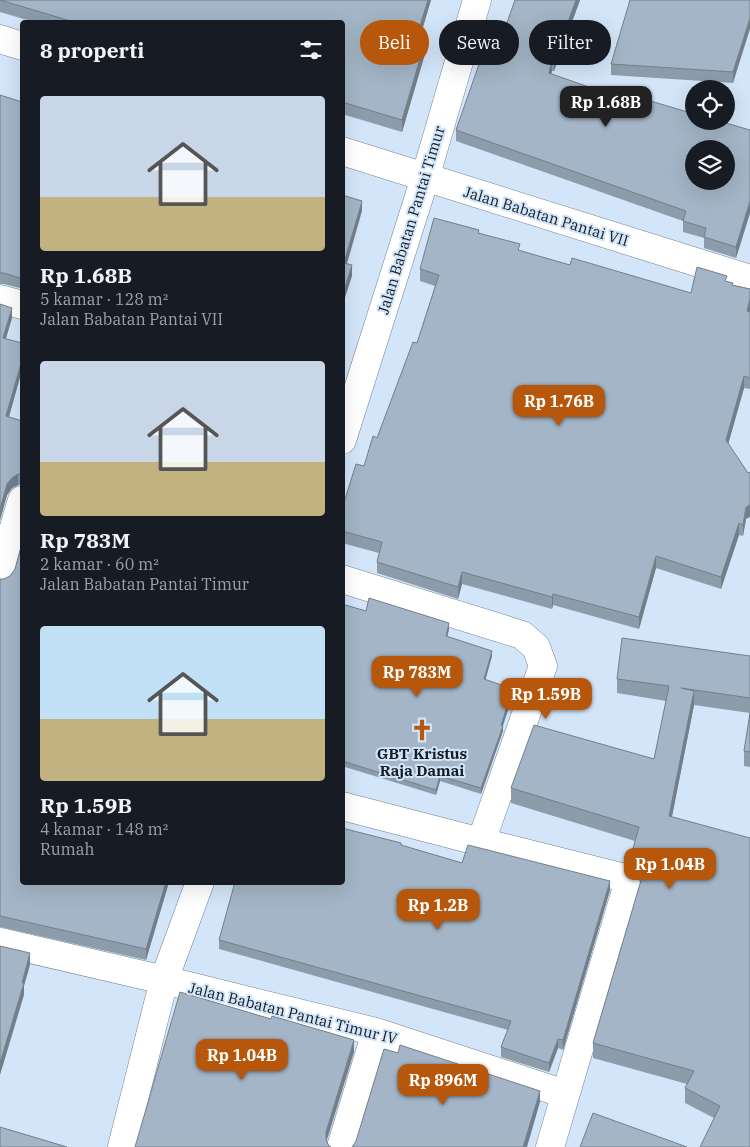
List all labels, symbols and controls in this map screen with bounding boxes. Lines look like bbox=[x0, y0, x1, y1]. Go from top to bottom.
chip: Beli bbox=[360, 20, 429, 65]
chip: Sewa bbox=[439, 20, 519, 65]
chip: Filter bbox=[529, 20, 611, 65]
text: 8 properti bbox=[40, 36, 144, 64]
icon: filters bbox=[297, 36, 325, 64]
map controls bbox=[685, 80, 735, 190]
button: locate bbox=[685, 80, 735, 130]
pin: Rp 1.68B bbox=[554, 86, 658, 128]
text: Rp 1.68B bbox=[571, 92, 641, 112]
street label: Jalan Babatan Pantai Timur bbox=[373, 123, 449, 316]
icon: home bbox=[138, 129, 228, 219]
button: layers bbox=[685, 140, 735, 190]
street label: Jalan Babatan Pantai VII bbox=[461, 182, 631, 250]
text: Rp 1.68B bbox=[40, 261, 132, 289]
text: 5 kamar · 128 m² bbox=[40, 289, 168, 309]
text: Jalan Babatan Pantai VII bbox=[40, 309, 223, 329]
pin: Rp 1.76B bbox=[507, 384, 611, 427]
text: Rp 1.76B bbox=[524, 391, 594, 411]
icon: home bbox=[138, 394, 228, 484]
text: Rp 783M bbox=[40, 526, 130, 554]
text: 2 kamar · 60 m² bbox=[40, 554, 159, 574]
text: Jalan Babatan Pantai Timur bbox=[40, 574, 249, 594]
pin: Rp 783M bbox=[371, 656, 463, 698]
icon: home bbox=[138, 659, 228, 749]
text: Rp 783M bbox=[383, 662, 451, 682]
pin: Rp 1.59B bbox=[494, 678, 598, 720]
text: Rp 1.59B bbox=[511, 684, 581, 704]
church icon: GBT Kristus Raja Damai bbox=[409, 717, 435, 743]
place label: GBT Kristus Raja Damai bbox=[377, 744, 467, 780]
text: Rp 1.59B bbox=[40, 791, 132, 819]
text: 4 kamar · 148 m² bbox=[40, 819, 168, 839]
text: Rumah bbox=[40, 839, 95, 859]
pin: Rp 1.04B bbox=[618, 848, 722, 890]
text: Rp 1.04B bbox=[635, 854, 705, 874]
pin: Rp 1.2B bbox=[392, 888, 484, 931]
text: Rp 1.2B bbox=[408, 895, 468, 915]
street label: Jalan Babatan Pantai Timur IV bbox=[187, 978, 399, 1048]
pin: Rp 1.04B bbox=[190, 1038, 294, 1081]
text: Rp 1.04B bbox=[207, 1045, 277, 1065]
pin: Rp 896M bbox=[397, 1064, 489, 1106]
text: Rp 896M bbox=[409, 1070, 477, 1090]

